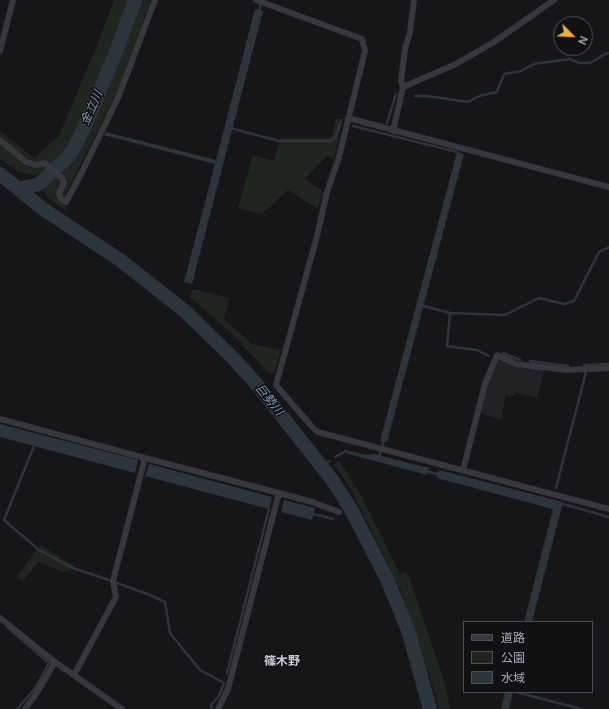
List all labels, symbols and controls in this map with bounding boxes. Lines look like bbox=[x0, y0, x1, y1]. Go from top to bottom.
north arrow bbox=[553, 16, 593, 56]
text: N bbox=[575, 34, 592, 47]
water label: 金立川 bbox=[78, 89, 106, 127]
water label: 巨勢川 bbox=[252, 381, 286, 419]
legend bbox=[463, 621, 593, 693]
text: 道路 bbox=[501, 629, 525, 646]
text: 公園 bbox=[501, 649, 525, 666]
district label: 篠木野 bbox=[264, 655, 300, 669]
text: 水域 bbox=[501, 669, 525, 686]

